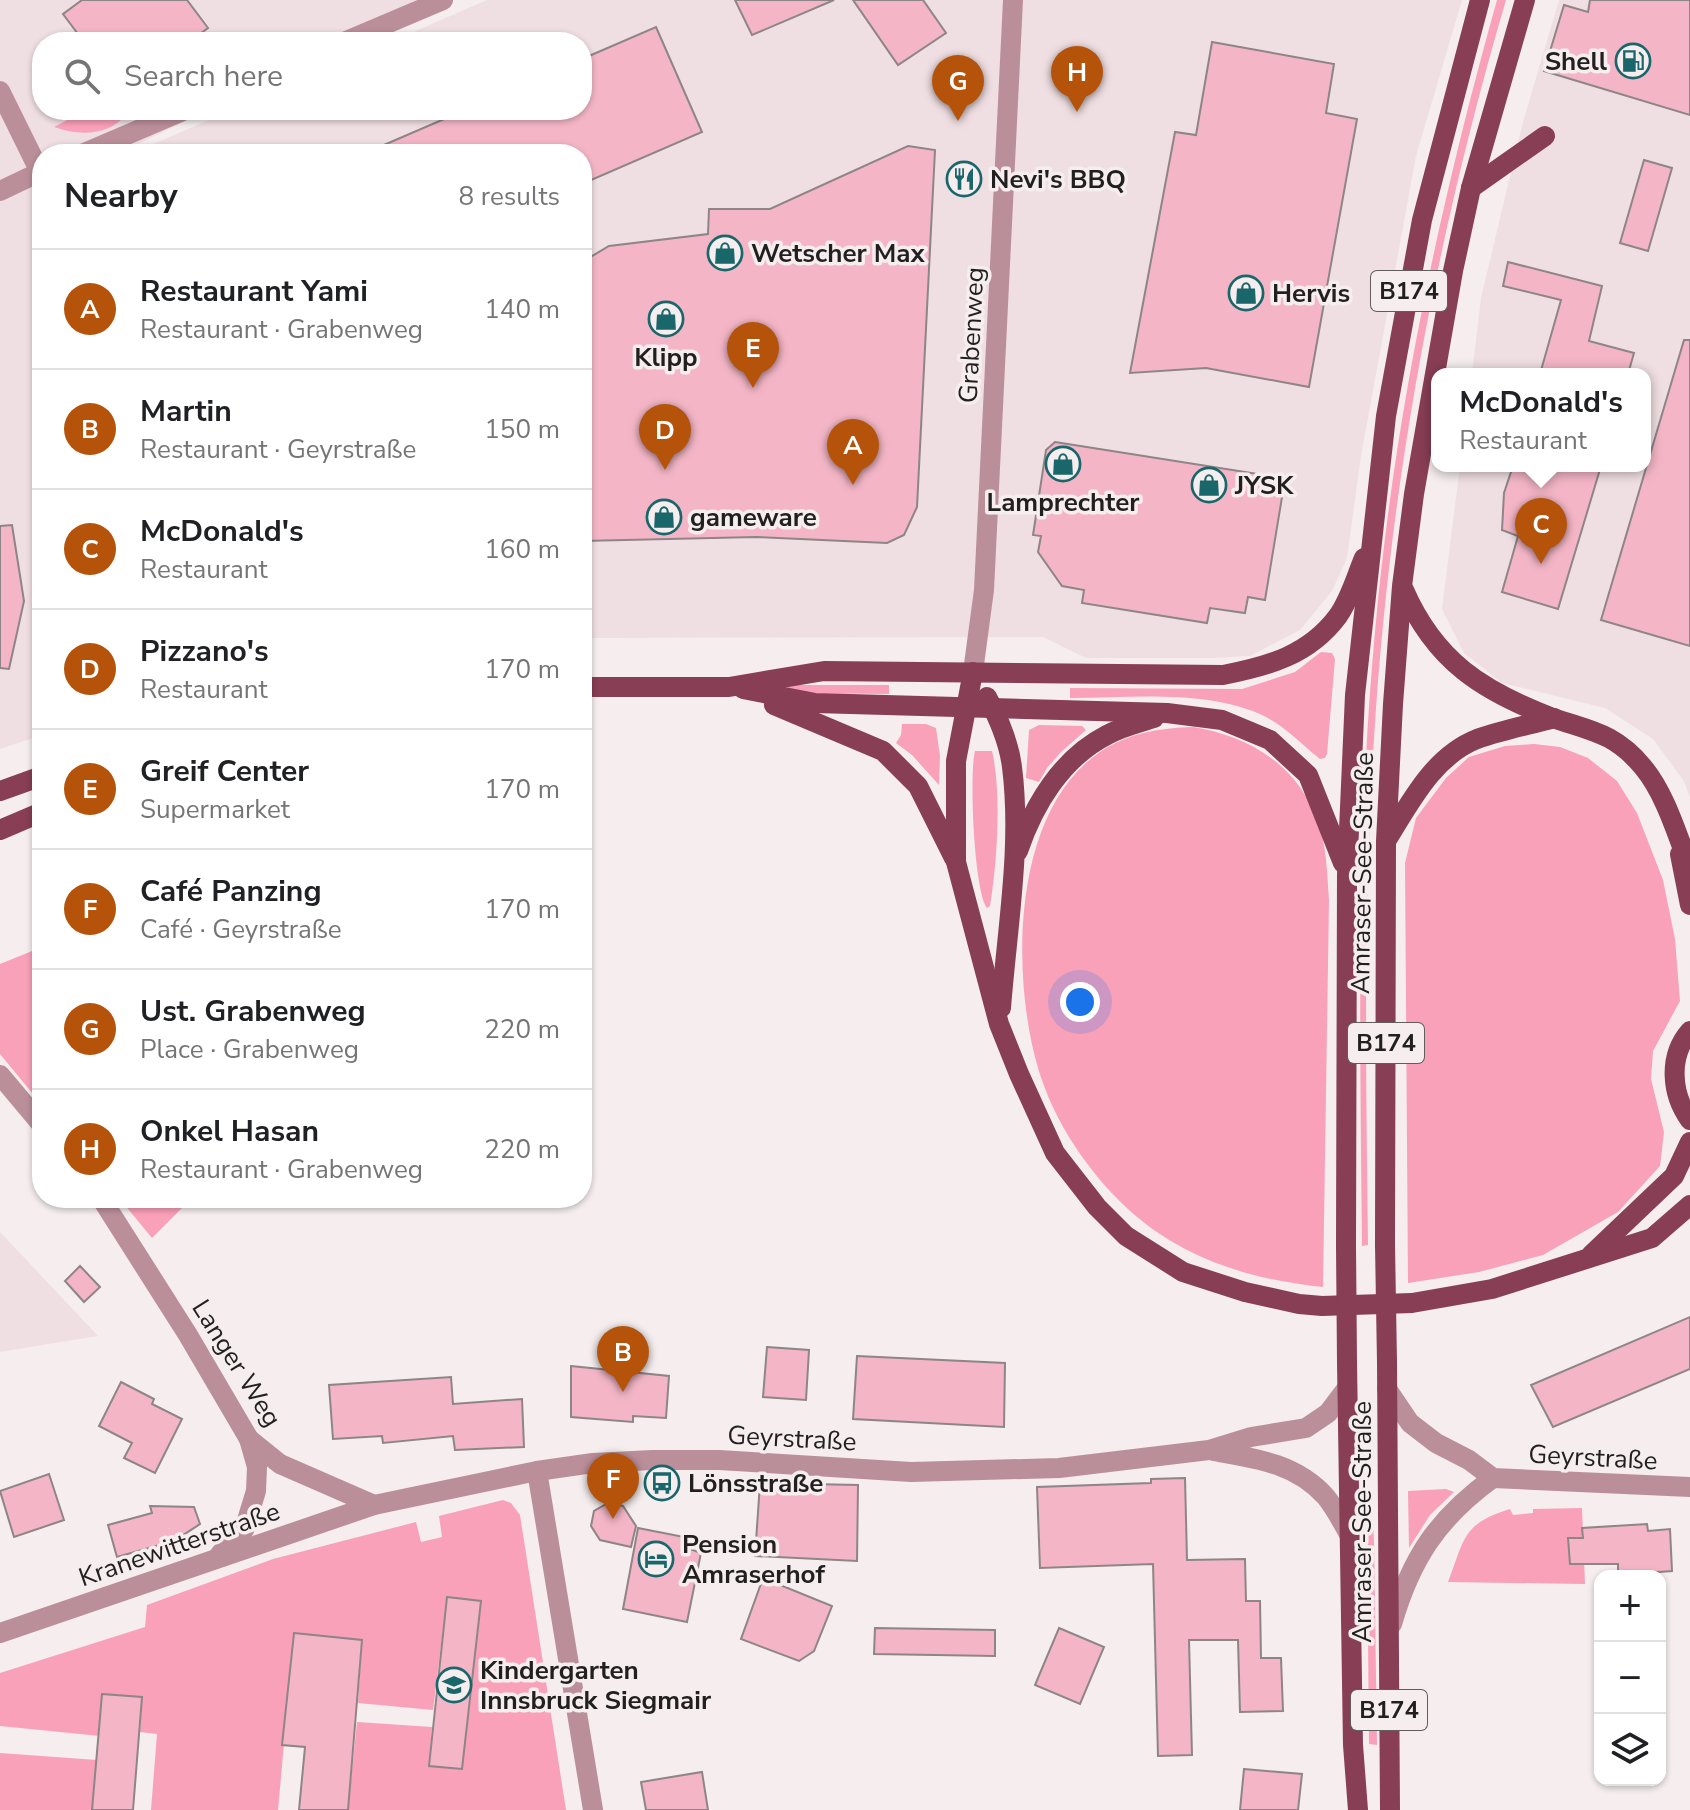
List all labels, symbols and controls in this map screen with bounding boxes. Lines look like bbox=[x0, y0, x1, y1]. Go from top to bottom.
search box bbox=[32, 32, 592, 120]
fuel station icon: Shell bbox=[1614, 42, 1652, 80]
place label: Shell bbox=[1545, 44, 1608, 79]
pin: H bbox=[1051, 46, 1103, 112]
icon: search bbox=[60, 54, 104, 98]
pin: G bbox=[932, 55, 984, 121]
text: Search here bbox=[124, 56, 283, 97]
restaurant icon: Nevi's BBQ bbox=[945, 160, 983, 198]
place label: Nevi's BBQ bbox=[990, 162, 1126, 197]
text: Nearby bbox=[64, 173, 178, 219]
text: 8 results bbox=[459, 179, 560, 214]
shop icon: Wetscher Max bbox=[706, 234, 744, 272]
place label: Wetscher Max bbox=[751, 236, 926, 271]
street label: Grabenweg bbox=[950, 266, 993, 404]
text: Restaurant Yami bbox=[140, 271, 368, 312]
road number: B174 bbox=[1371, 271, 1447, 311]
shop icon: Hervis bbox=[1227, 274, 1265, 312]
place label: Hervis bbox=[1272, 276, 1350, 311]
text: A bbox=[80, 292, 100, 327]
text: 140 m bbox=[484, 292, 560, 327]
shop icon: Klipp bbox=[647, 300, 685, 338]
text: Restaurant · Grabenweg bbox=[140, 312, 423, 347]
pin: E bbox=[727, 322, 779, 388]
place label: Klipp bbox=[634, 340, 698, 375]
popup bbox=[1431, 368, 1651, 472]
text: McDonald's bbox=[1459, 382, 1623, 423]
text: Martin bbox=[140, 391, 232, 432]
pin: D bbox=[639, 404, 691, 470]
text: B bbox=[81, 412, 99, 447]
text: 150 m bbox=[484, 412, 560, 447]
pin: A bbox=[827, 419, 879, 485]
text: Restaurant bbox=[1459, 423, 1587, 458]
text: Restaurant · Geyrstraße bbox=[140, 432, 416, 467]
shop icon: Lamprechter bbox=[1044, 445, 1082, 483]
shop icon: JYSK bbox=[1190, 466, 1228, 504]
place label: JYSK bbox=[1234, 468, 1294, 503]
place label: Lamprechter bbox=[987, 485, 1140, 520]
shop icon: gameware bbox=[645, 498, 683, 536]
pin: C bbox=[1515, 498, 1567, 564]
place label: gameware bbox=[690, 500, 817, 535]
text: McDonald's bbox=[140, 511, 304, 552]
text: C bbox=[81, 532, 99, 567]
text: 160 m bbox=[484, 532, 560, 567]
text: Restaurant bbox=[140, 552, 268, 587]
text: Pizzano's bbox=[140, 631, 269, 672]
text: D bbox=[80, 652, 100, 687]
text: 170 m bbox=[484, 652, 560, 687]
text: Restaurant bbox=[140, 672, 268, 707]
text: Greif Center bbox=[140, 751, 309, 792]
street label: Amraser-See-Straße bbox=[1343, 752, 1382, 994]
text: E bbox=[82, 772, 98, 807]
text: 170 m bbox=[484, 772, 560, 807]
text: Supermarket bbox=[140, 792, 290, 827]
text: Café Panzing bbox=[140, 871, 322, 912]
text: F bbox=[83, 892, 97, 927]
text: 170 m bbox=[484, 892, 560, 927]
text: Café · Geyrstraße bbox=[140, 912, 342, 947]
your location bbox=[1060, 982, 1100, 1022]
text: Ust. Grabenweg bbox=[140, 991, 366, 1032]
text: G bbox=[80, 1012, 100, 1047]
text: 220 m bbox=[484, 1012, 560, 1047]
road number: B174 bbox=[1348, 1023, 1424, 1063]
text: Place · Grabenweg bbox=[140, 1032, 359, 1067]
text: Onkel Hasan bbox=[140, 1111, 319, 1152]
text: H bbox=[80, 1132, 100, 1167]
text: 220 m bbox=[484, 1132, 560, 1167]
text: Restaurant · Grabenweg bbox=[140, 1152, 423, 1187]
street label: Langer Weg bbox=[184, 1293, 290, 1434]
pin: B bbox=[597, 1326, 649, 1392]
street label: Amraser-See-Straße bbox=[1345, 1401, 1380, 1643]
street label: Geyrstraße bbox=[726, 1418, 857, 1459]
street label: Geyrstraße bbox=[1527, 1437, 1658, 1478]
pin: F bbox=[587, 1453, 639, 1519]
bus stop icon: Lönsstraße bbox=[643, 1464, 681, 1502]
place label: Lönsstraße bbox=[688, 1466, 823, 1501]
street label: Kranewitterstraße bbox=[74, 1494, 284, 1595]
place label: Pension Amraserhof bbox=[682, 1527, 825, 1592]
hotel icon: Pension Amraserhof bbox=[637, 1540, 675, 1578]
map controls bbox=[1594, 1570, 1666, 1786]
button: + bbox=[1594, 1570, 1666, 1642]
button: − bbox=[1594, 1642, 1666, 1714]
place label: Kindergarten Innsbruck Siegmair bbox=[480, 1653, 712, 1718]
school or university icon: Kindergarten Innsbruck Siegmair bbox=[435, 1666, 473, 1704]
road number: B174 bbox=[1351, 1690, 1427, 1730]
button: layers bbox=[1594, 1714, 1666, 1786]

